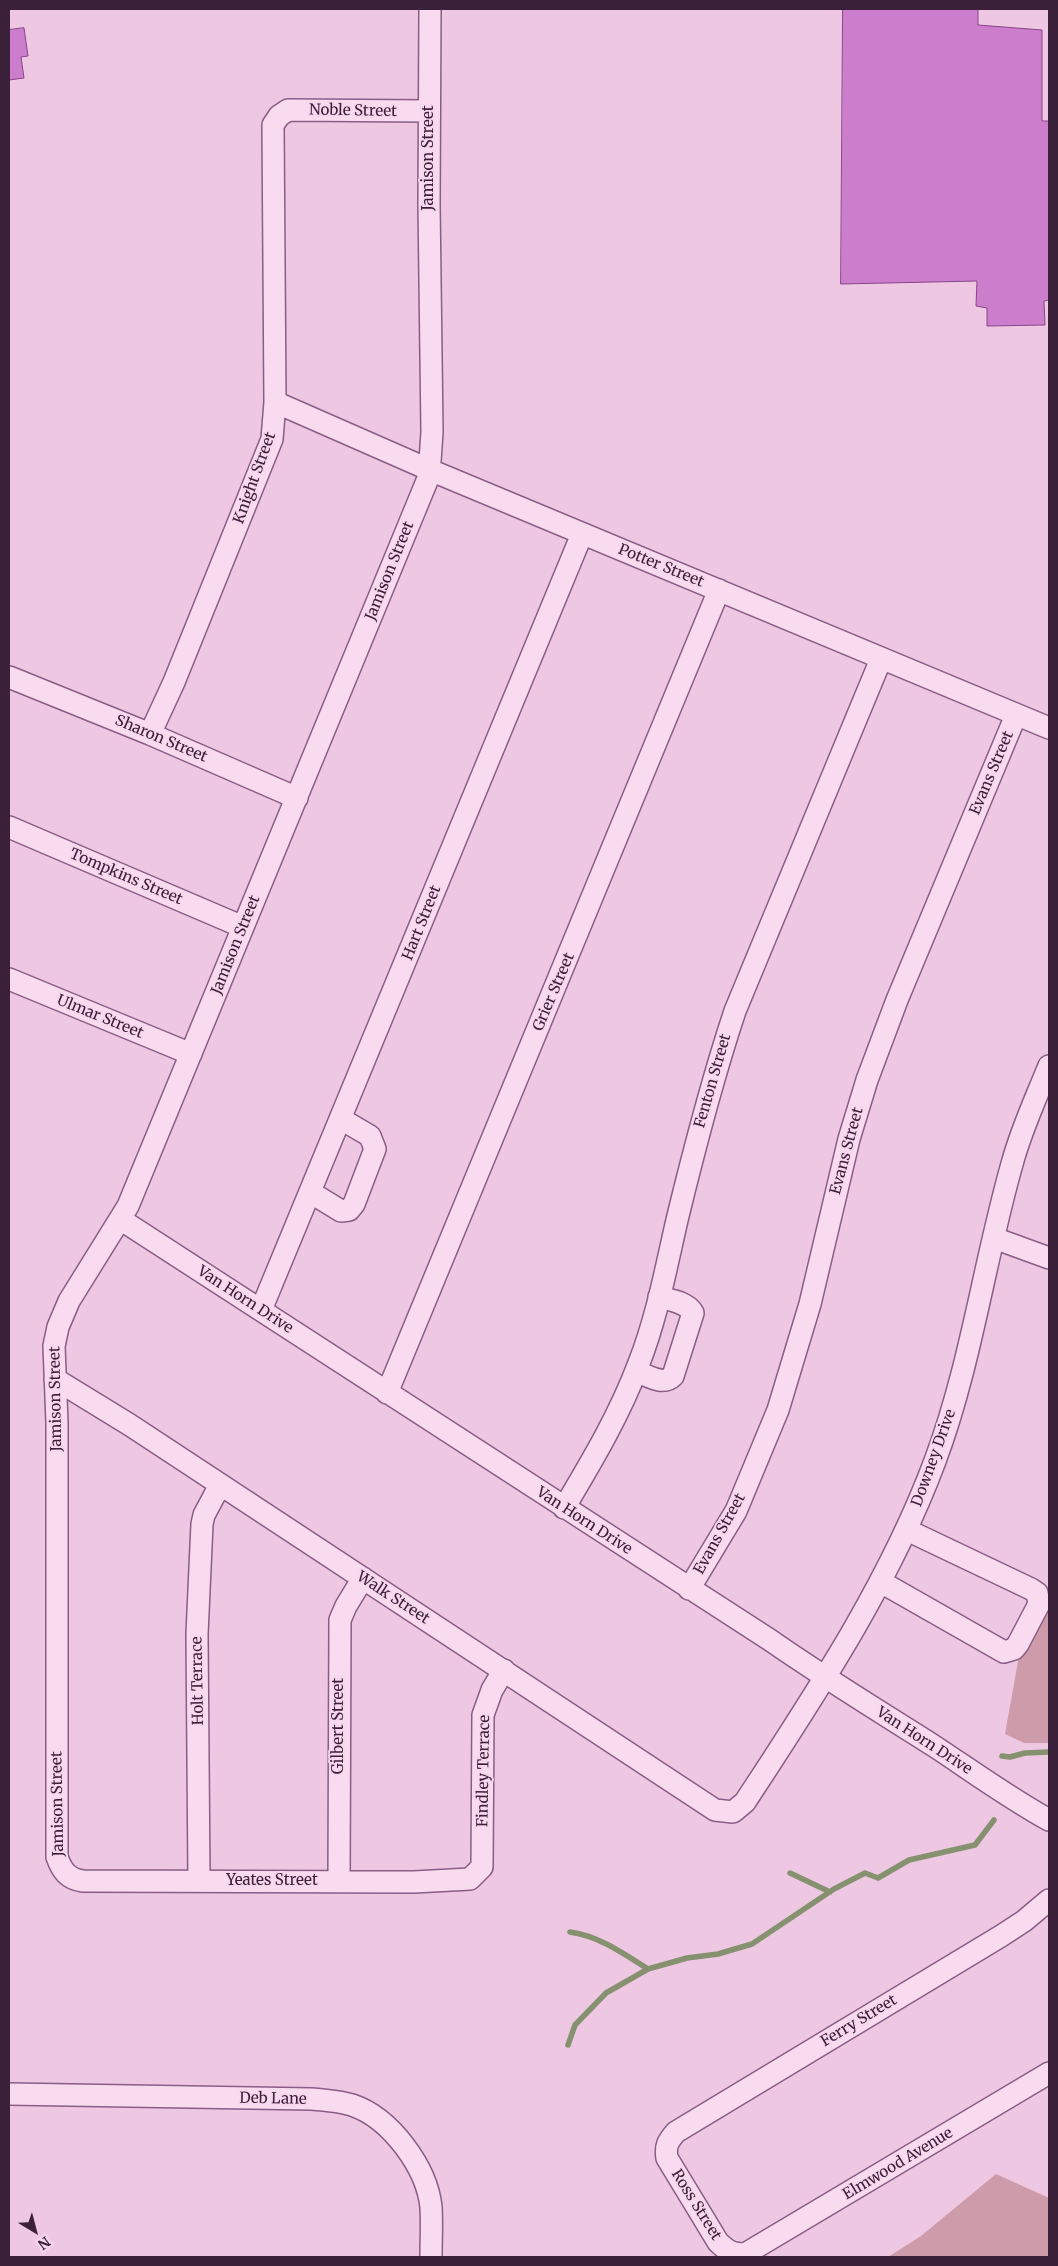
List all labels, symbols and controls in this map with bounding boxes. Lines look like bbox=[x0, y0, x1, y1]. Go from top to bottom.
street label: Noble Street bbox=[309, 101, 397, 121]
street label: Jamison Street bbox=[420, 105, 438, 211]
street label: Knight Street bbox=[230, 430, 280, 526]
street label: Jamison Street bbox=[362, 519, 418, 623]
street label: Potter Street bbox=[616, 541, 706, 591]
street label: Sharon Street bbox=[112, 712, 210, 766]
street label: Evans Street bbox=[966, 728, 1018, 818]
street label: Tompkins Street bbox=[67, 845, 185, 909]
street label: Hart Street bbox=[399, 883, 445, 963]
street label: Jamison Street bbox=[208, 893, 264, 997]
street label: Grier Street bbox=[529, 950, 579, 1034]
street label: Ulmar Street bbox=[54, 991, 146, 1043]
street label: Fenton Street bbox=[691, 1032, 735, 1130]
street label: Evans Street bbox=[827, 1106, 867, 1196]
street label: Van Horn Drive bbox=[194, 1262, 296, 1338]
street label: Jamison Street bbox=[46, 1346, 66, 1452]
street label: Downey Drive bbox=[908, 1407, 960, 1509]
street label: Van Horn Drive bbox=[533, 1483, 635, 1559]
street label: Evans Street bbox=[690, 1491, 750, 1577]
street label: Walk Street bbox=[353, 1568, 433, 1628]
street label: Holt Terrace bbox=[188, 1636, 208, 1726]
street label: Gilbert Street bbox=[330, 1678, 348, 1774]
street label: Van Horn Drive bbox=[873, 1703, 975, 1779]
street label: Findley Terrace bbox=[474, 1715, 494, 1827]
street label: Jamison Street bbox=[48, 1751, 68, 1857]
street label: Yeates Street bbox=[226, 1872, 318, 1890]
street label: Ferry Street bbox=[818, 1991, 900, 2051]
street label: Deb Lane bbox=[239, 2089, 307, 2109]
street label: Elmwood Avenue bbox=[840, 2124, 956, 2204]
street label: Ross Street bbox=[667, 2166, 725, 2244]
north arrow bbox=[10, 2206, 60, 2256]
text: N bbox=[34, 2232, 54, 2253]

